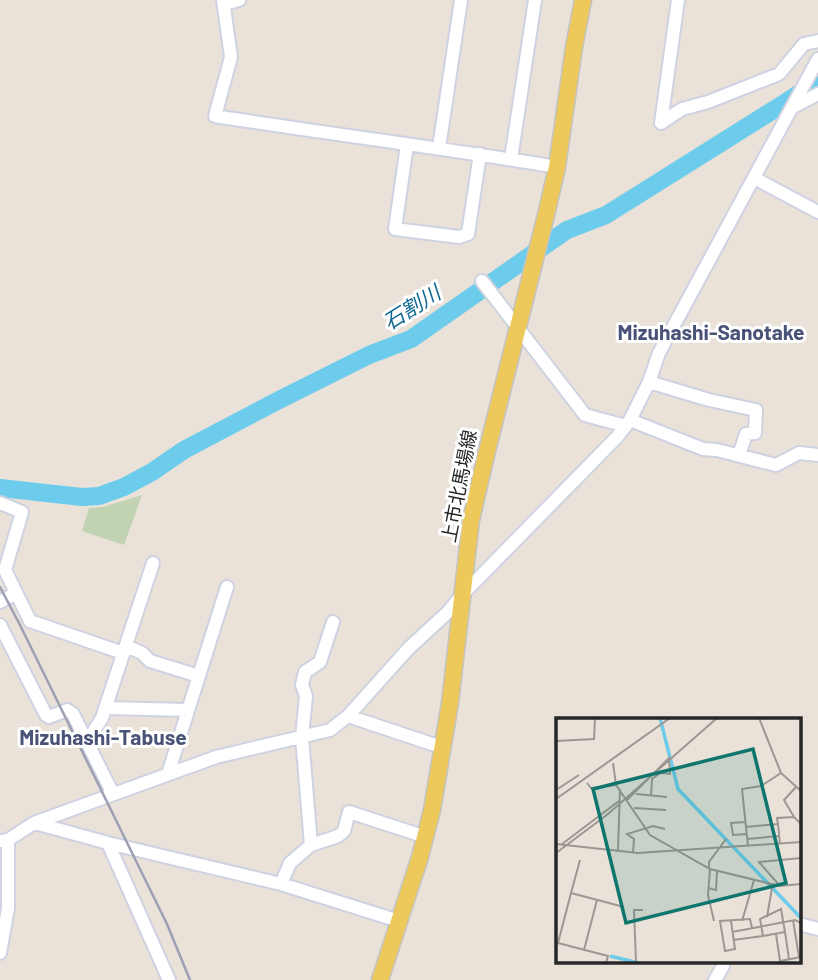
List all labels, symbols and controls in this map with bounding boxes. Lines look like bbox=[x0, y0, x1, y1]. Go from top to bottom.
water label: 石割川 bbox=[378, 278, 446, 334]
district label: Mizuhashi-Sanotake bbox=[617, 319, 805, 344]
street label: 上市北馬場線 bbox=[436, 428, 481, 544]
inset map bbox=[556, 718, 800, 962]
district label: Mizuhashi-Tabuse bbox=[19, 724, 187, 749]

